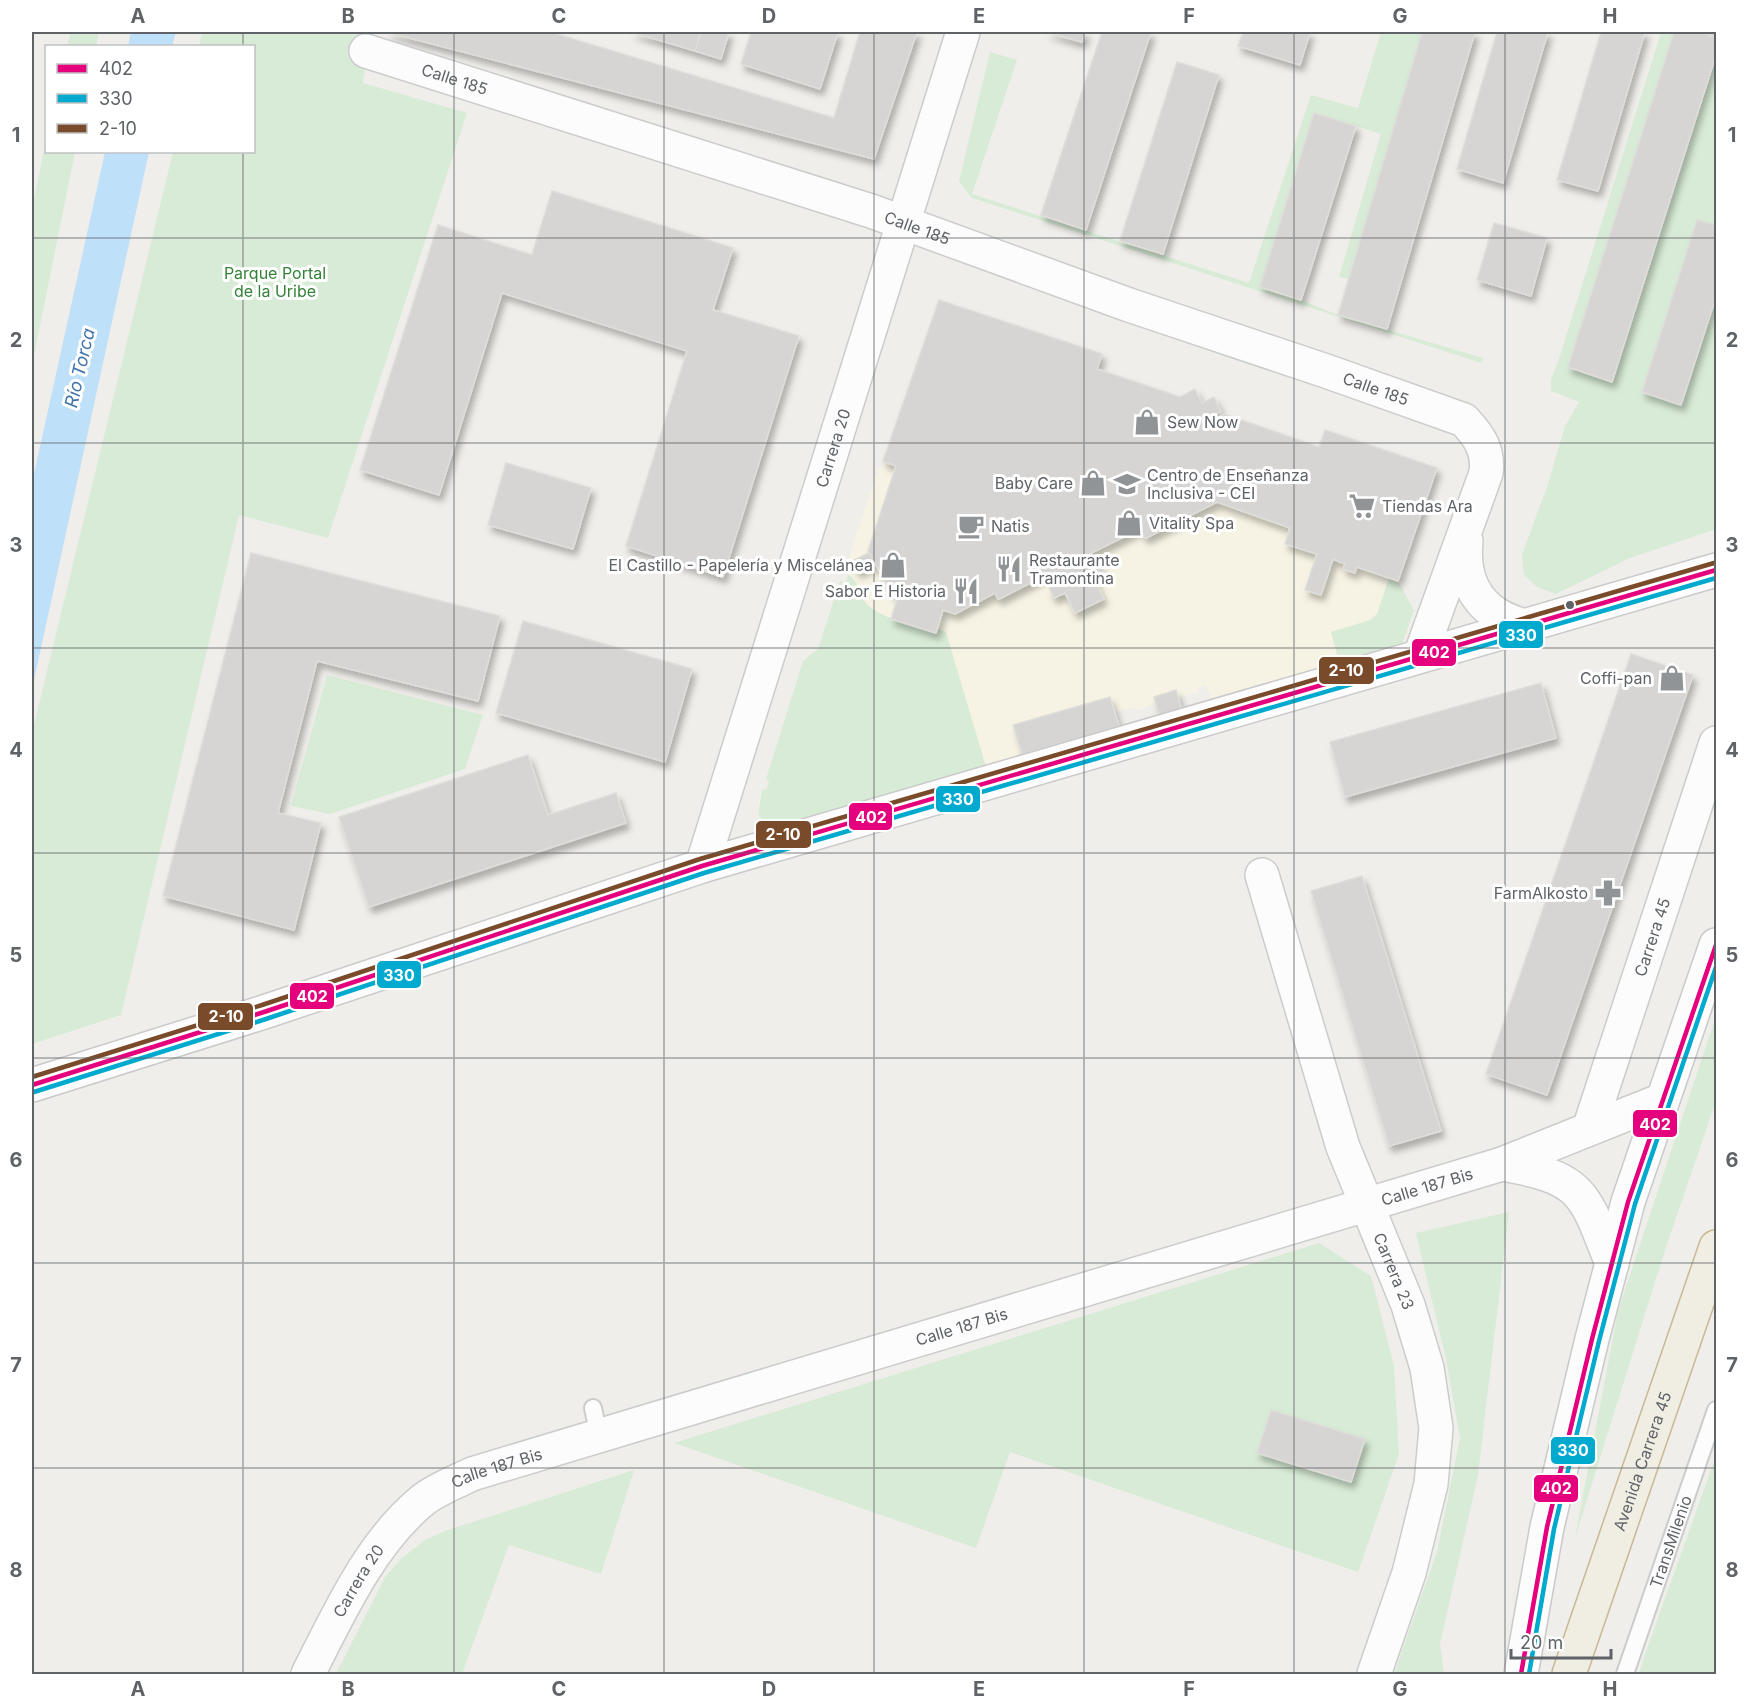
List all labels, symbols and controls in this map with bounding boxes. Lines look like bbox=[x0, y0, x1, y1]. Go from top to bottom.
text: A bbox=[131, 4, 146, 28]
text: B bbox=[341, 4, 355, 28]
text: C bbox=[552, 4, 566, 28]
text: D bbox=[762, 4, 776, 28]
text: E bbox=[973, 4, 985, 28]
text: F bbox=[1183, 4, 1195, 28]
text: G bbox=[1392, 4, 1408, 28]
text: H bbox=[1603, 4, 1617, 28]
legend bbox=[45, 45, 255, 153]
text: 402 bbox=[99, 58, 133, 79]
street label: Calle 185 bbox=[419, 59, 490, 99]
text: 330 bbox=[99, 88, 133, 109]
text: 2-10 bbox=[99, 118, 137, 139]
text: 1 bbox=[12, 123, 20, 147]
text: 1 bbox=[1728, 123, 1736, 147]
street label: Calle 185 bbox=[882, 207, 953, 249]
park label: Parque Portal de la Uribe bbox=[224, 263, 326, 301]
water label: Río Torca bbox=[60, 326, 99, 410]
text: 2 bbox=[10, 328, 22, 352]
text: 2 bbox=[1726, 328, 1738, 352]
street label: Calle 185 bbox=[1340, 368, 1411, 410]
street label: Carrera 20 bbox=[811, 406, 855, 490]
shop icon: Sew Now bbox=[1132, 407, 1162, 437]
place label: Sew Now bbox=[1167, 412, 1238, 432]
place label: Centro de Enseñanza Inclusiva - CEI bbox=[1147, 465, 1309, 503]
shop icon: Baby Care bbox=[1078, 468, 1108, 498]
school or university icon: Centro de Enseñanza Inclusiva - CEI bbox=[1112, 469, 1142, 499]
place label: Baby Care bbox=[995, 473, 1073, 493]
supermarket icon: Tiendas Ara bbox=[1347, 491, 1377, 521]
place label: Tiendas Ara bbox=[1382, 496, 1473, 516]
shop icon: Vitality Spa bbox=[1114, 508, 1144, 538]
cafe icon: Natis bbox=[956, 511, 986, 541]
place label: Vitality Spa bbox=[1149, 513, 1234, 533]
place label: Natis bbox=[991, 516, 1030, 536]
text: 3 bbox=[10, 533, 22, 557]
text: 3 bbox=[1726, 533, 1738, 557]
shop icon: El Castillo - Papelería y Miscelánea bbox=[878, 550, 908, 580]
place label: Restaurante Tramontina bbox=[1029, 550, 1119, 588]
restaurant icon: Restaurante Tramontina bbox=[994, 554, 1024, 584]
place label: El Castillo - Papelería y Miscelánea bbox=[608, 555, 873, 575]
restaurant icon: Sabor E Historia bbox=[951, 576, 981, 606]
place label: Sabor E Historia bbox=[825, 581, 946, 601]
unlabelled marker bbox=[1564, 599, 1576, 611]
line badge: 330 bbox=[1498, 620, 1544, 649]
text: 330 bbox=[1505, 625, 1537, 645]
line badge: 402 bbox=[1411, 638, 1457, 667]
text: 402 bbox=[1418, 642, 1450, 662]
line badge: 2-10 bbox=[1318, 656, 1375, 685]
text: 2-10 bbox=[1328, 660, 1364, 680]
shop icon: Coffi-pan bbox=[1657, 663, 1687, 693]
place label: Coffi-pan bbox=[1580, 668, 1652, 688]
text: 4 bbox=[9, 738, 23, 762]
text: 4 bbox=[1725, 738, 1739, 762]
line badge: 330 bbox=[935, 785, 981, 813]
text: 330 bbox=[942, 789, 974, 809]
line badge: 402 bbox=[848, 802, 893, 831]
text: 402 bbox=[855, 807, 887, 827]
line badge: 2-10 bbox=[755, 820, 812, 849]
text: 2-10 bbox=[765, 824, 801, 844]
pharmacy icon: FarmAlkosto bbox=[1593, 878, 1623, 908]
place label: FarmAlkosto bbox=[1494, 883, 1588, 903]
street label: Carrera 45 bbox=[1630, 895, 1674, 979]
text: 5 bbox=[10, 943, 22, 967]
text: 5 bbox=[1726, 943, 1738, 967]
line badge: 330 bbox=[376, 960, 422, 989]
text: 330 bbox=[383, 965, 415, 985]
line badge: 402 bbox=[289, 982, 335, 1010]
text: 402 bbox=[296, 986, 328, 1006]
line badge: 2-10 bbox=[197, 1002, 254, 1031]
text: 2-10 bbox=[208, 1006, 244, 1026]
line badge: 402 bbox=[1632, 1109, 1678, 1138]
text: 402 bbox=[1639, 1114, 1671, 1134]
text: 6 bbox=[10, 1148, 23, 1172]
text: 6 bbox=[1726, 1148, 1739, 1172]
street label: Calle 187 Bis bbox=[1379, 1163, 1475, 1210]
street label: Carrera 23 bbox=[1369, 1230, 1419, 1312]
street label: Calle 187 Bis bbox=[913, 1303, 1010, 1350]
text: 7 bbox=[10, 1353, 22, 1377]
text: 7 bbox=[1726, 1353, 1738, 1377]
street label: Avenida Carrera 45 bbox=[1609, 1389, 1675, 1534]
line badge: 330 bbox=[1550, 1436, 1596, 1465]
text: 330 bbox=[1557, 1440, 1589, 1460]
street label: Calle 187 Bis bbox=[448, 1443, 545, 1492]
line badge: 402 bbox=[1533, 1474, 1579, 1503]
text: 402 bbox=[1540, 1478, 1572, 1498]
street label: TransMilenio bbox=[1645, 1493, 1696, 1591]
street label: Carrera 20 bbox=[329, 1540, 388, 1621]
text: 8 bbox=[9, 1558, 23, 1582]
text: 8 bbox=[1725, 1558, 1739, 1582]
scale bar bbox=[1511, 1622, 1612, 1660]
text: 20 m bbox=[1520, 1632, 1563, 1653]
text: A bbox=[131, 1677, 146, 1701]
text: B bbox=[341, 1677, 355, 1701]
text: C bbox=[552, 1677, 566, 1701]
text: D bbox=[762, 1677, 776, 1701]
text: E bbox=[973, 1677, 985, 1701]
text: F bbox=[1183, 1677, 1195, 1701]
text: G bbox=[1392, 1677, 1408, 1701]
text: H bbox=[1603, 1677, 1617, 1701]

